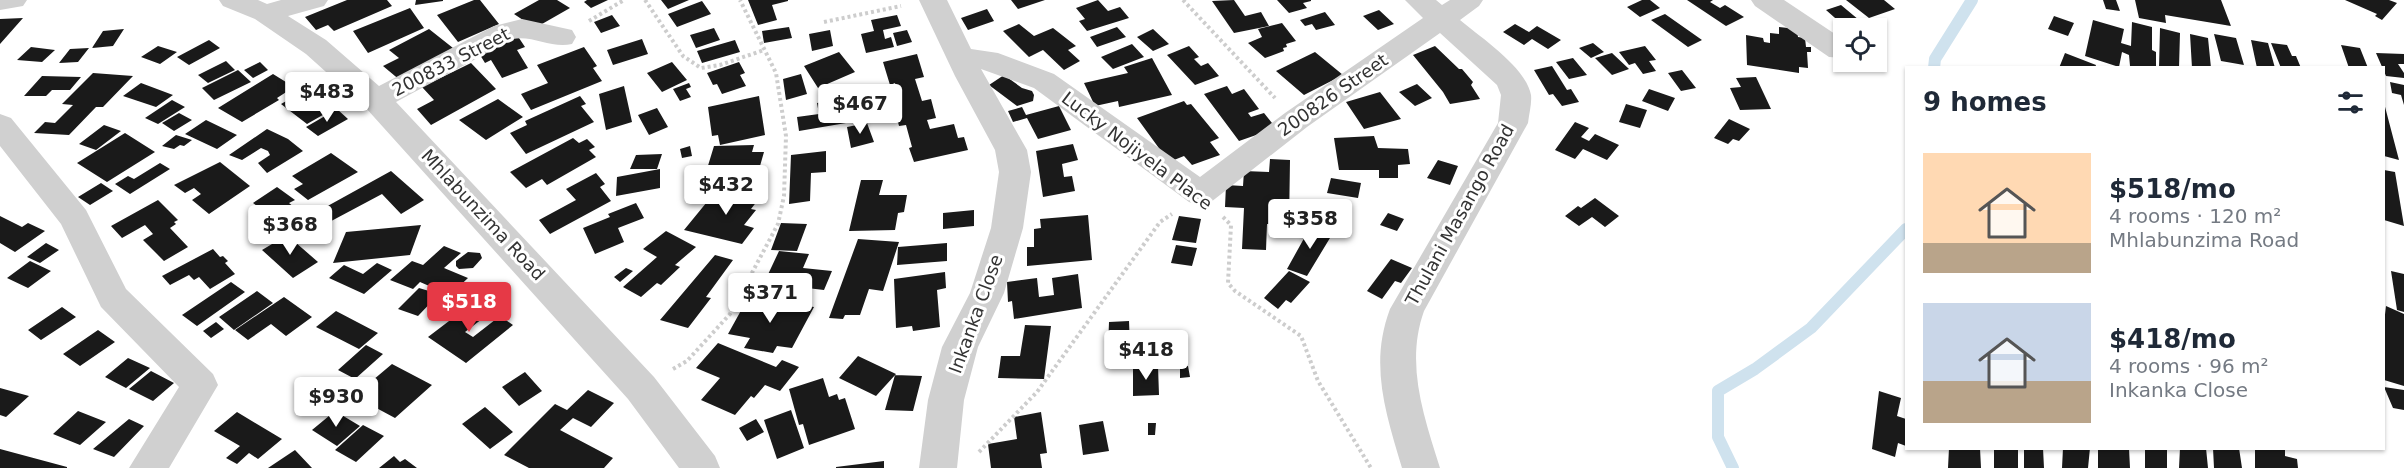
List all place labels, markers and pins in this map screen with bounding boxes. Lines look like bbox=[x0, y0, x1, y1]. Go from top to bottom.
pin: $483 bbox=[291, 72, 363, 123]
pin: $467 bbox=[824, 84, 896, 135]
pin: $432 bbox=[690, 165, 762, 216]
pin: $358 bbox=[1274, 199, 1346, 250]
pin: $368 bbox=[254, 205, 326, 256]
pin: $371 bbox=[734, 273, 806, 324]
pin: $518 bbox=[433, 282, 505, 333]
pin: $418 bbox=[1110, 330, 1182, 381]
pin: $930 bbox=[300, 377, 372, 428]

